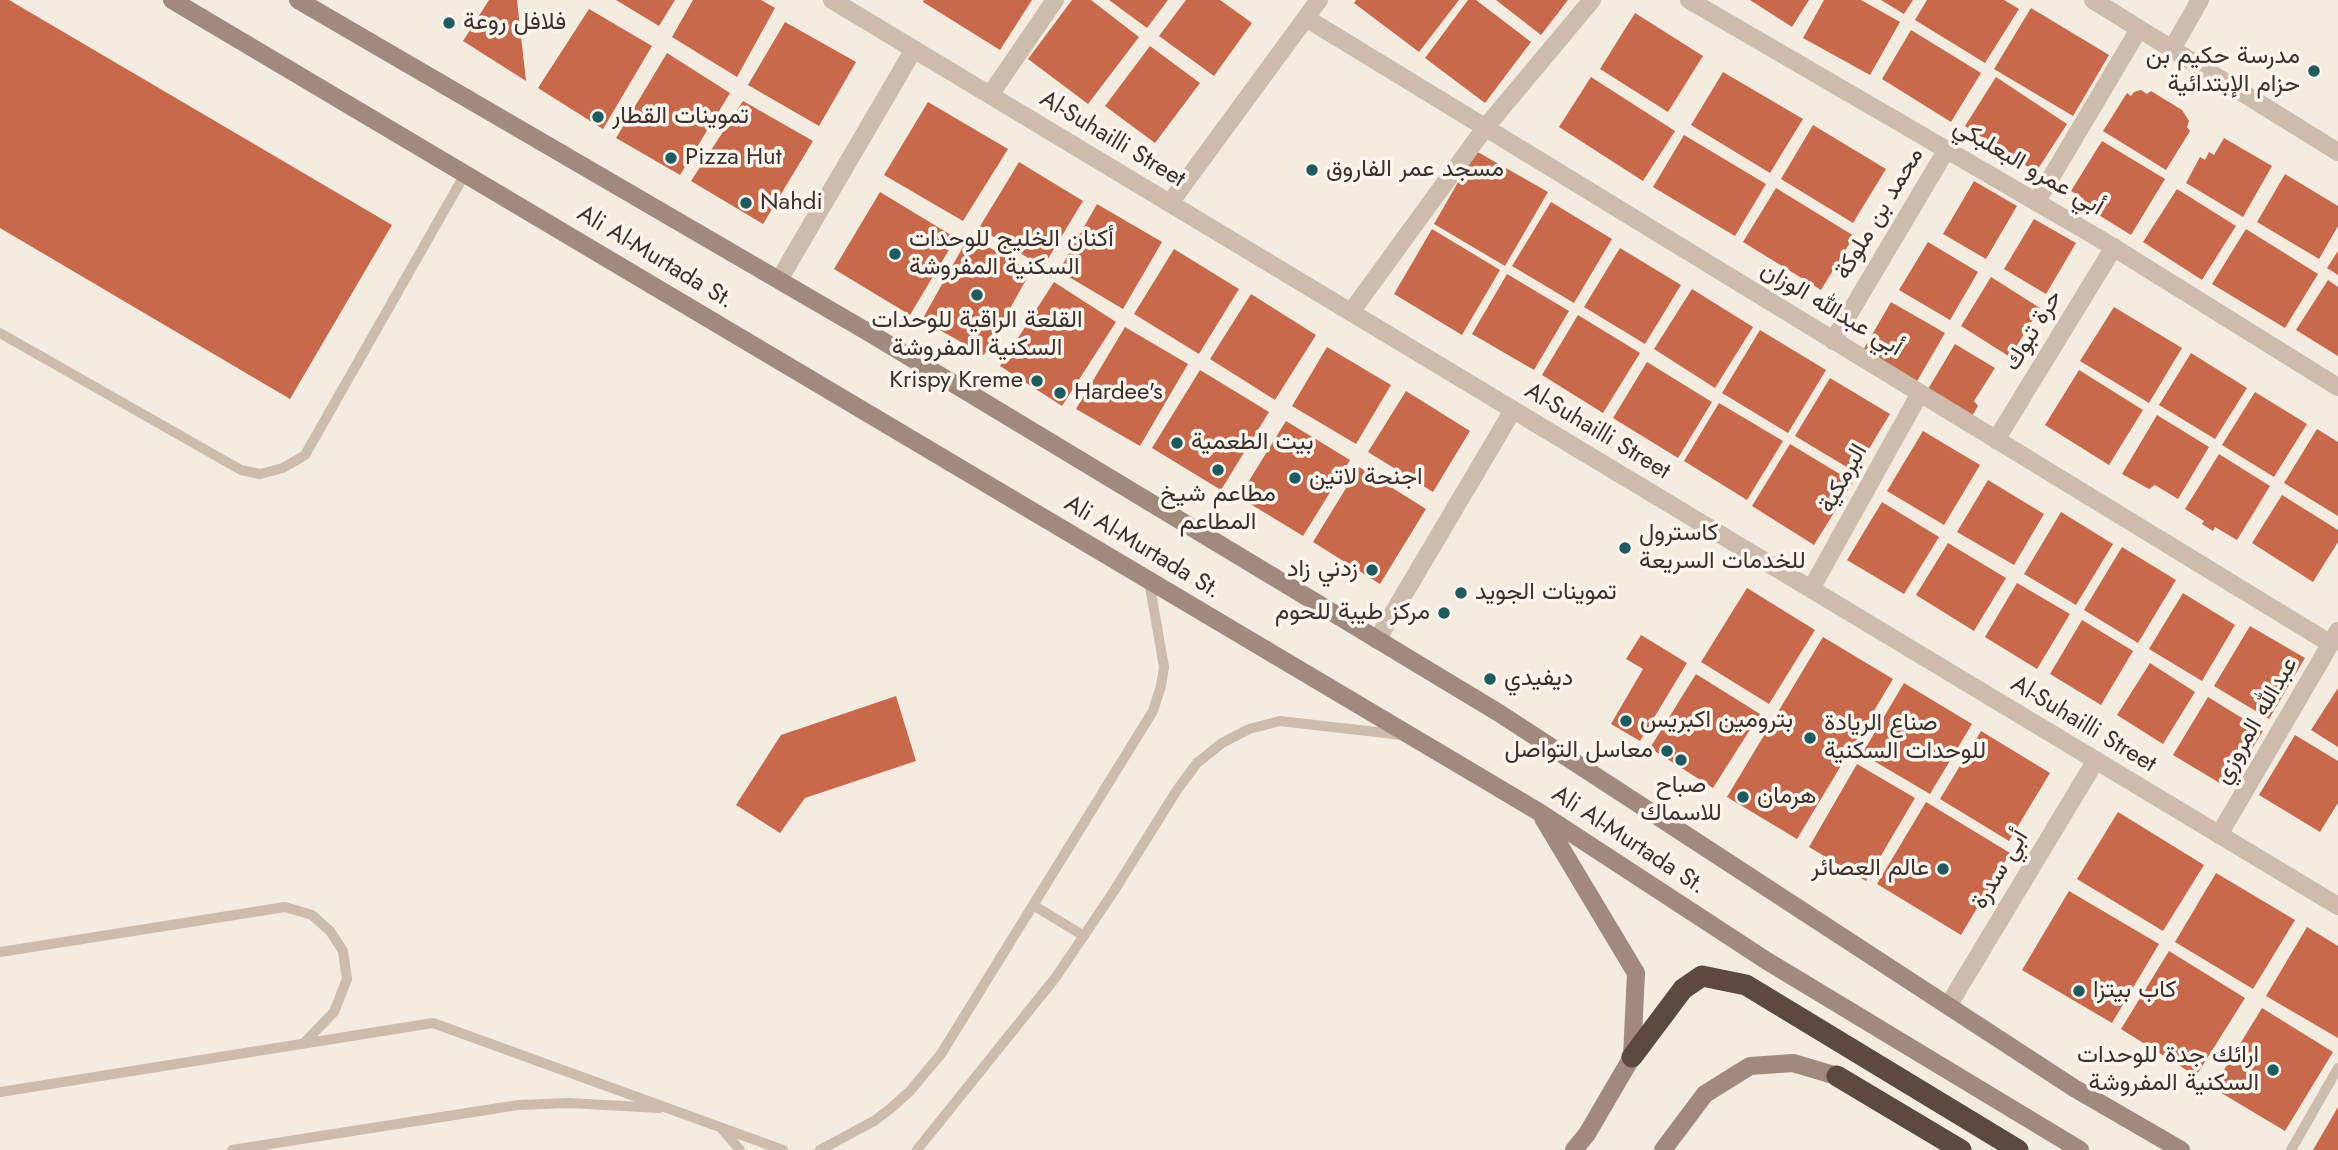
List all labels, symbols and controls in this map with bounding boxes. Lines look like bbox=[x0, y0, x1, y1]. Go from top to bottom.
place label: فلافل روعة bbox=[463, 9, 566, 37]
marker: فلافل روعة bbox=[441, 15, 457, 31]
place label: مدرسة حكيم بن حزام الإبتدائية bbox=[2146, 43, 2300, 99]
marker: مدرسة حكيم بن حزام الإبتدائية bbox=[2306, 63, 2322, 79]
street label: Al-Suhailli Street bbox=[1034, 85, 1190, 195]
place label: تموينات القطار bbox=[612, 103, 749, 131]
marker: تموينات القطار bbox=[590, 109, 606, 125]
street label: أبي عمرو البعلبكي bbox=[1948, 113, 2108, 223]
street label: محمد بن ملوكة bbox=[1829, 143, 1931, 285]
place label: Pizza Hut bbox=[685, 144, 781, 172]
marker: Pizza Hut bbox=[663, 150, 679, 166]
place label: مسجد عمر الفاروق bbox=[1326, 156, 1504, 184]
marker: مسجد عمر الفاروق bbox=[1304, 162, 1320, 178]
place label: Nahdi bbox=[760, 189, 823, 217]
marker: Nahdi bbox=[738, 195, 754, 211]
street label: Ali Al-Murtada St. bbox=[572, 200, 738, 316]
place label: أكنان الخليج للوحدات السكنية المفروشة bbox=[909, 226, 1114, 282]
marker: أكنان الخليج للوحدات السكنية المفروشة bbox=[887, 246, 903, 262]
street label: أبي عبدالله الوزان bbox=[1755, 256, 1907, 364]
street label: حرة تبوك bbox=[1999, 285, 2069, 377]
marker: القلعة الراقية للوحدات السكنية المفروشة bbox=[969, 287, 985, 303]
place label: القلعة الراقية للوحدات السكنية المفروشة bbox=[871, 307, 1083, 363]
place label: Krispy Kreme bbox=[889, 367, 1023, 395]
marker: Krispy Kreme bbox=[1029, 373, 1045, 389]
street label: Al-Suhailli Street bbox=[1519, 377, 1675, 487]
place label: Hardee's bbox=[1074, 379, 1163, 407]
marker: Hardee's bbox=[1052, 385, 1068, 401]
place label: بيت الطعمية bbox=[1191, 429, 1314, 457]
marker: بيت الطعمية bbox=[1169, 435, 1185, 451]
street label: البرمكية bbox=[1813, 439, 1875, 519]
marker: مطاعم شيخ المطاعم bbox=[1210, 462, 1226, 478]
place label: اجنحة لاتين bbox=[1309, 464, 1423, 492]
marker: اجنحة لاتين bbox=[1287, 470, 1303, 486]
place label: مطاعم شيخ المطاعم bbox=[1160, 481, 1276, 537]
street label: Ali Al-Murtada St. bbox=[1059, 490, 1225, 606]
place label: كاسترول للخدمات السريعة bbox=[1639, 520, 1806, 576]
marker: كاسترول للخدمات السريعة bbox=[1617, 540, 1633, 556]
place label: زدني زاد bbox=[1287, 556, 1358, 584]
marker: زدني زاد bbox=[1364, 562, 1380, 578]
place label: تموينات الجويد bbox=[1475, 579, 1617, 607]
marker: تموينات الجويد bbox=[1453, 585, 1469, 601]
place label: مركز طيبة للحوم bbox=[1275, 599, 1430, 627]
marker: مركز طيبة للحوم bbox=[1436, 605, 1452, 621]
street label: عبدالله المروزي bbox=[2209, 652, 2305, 790]
place label: ديفيدي bbox=[1504, 665, 1573, 693]
street label: Al-Suhailli Street bbox=[2005, 670, 2161, 780]
marker: ديفيدي bbox=[1482, 671, 1498, 687]
place label: بترومين اكبريس bbox=[1640, 707, 1793, 735]
place label: صناع الريادة للوحدات السكنية bbox=[1824, 710, 1986, 766]
marker: بترومين اكبريس bbox=[1618, 713, 1634, 729]
marker: صناع الريادة للوحدات السكنية bbox=[1802, 730, 1818, 746]
place label: معاسل التواصل bbox=[1505, 737, 1653, 765]
marker: معاسل التواصل bbox=[1659, 743, 1675, 759]
marker: صباح للاسماك bbox=[1673, 752, 1689, 768]
place label: صباح للاسماك bbox=[1640, 772, 1722, 828]
street label: Ali Al-Murtada St. bbox=[1546, 781, 1710, 901]
place label: هرمان bbox=[1757, 783, 1816, 811]
marker: هرمان bbox=[1735, 789, 1751, 805]
street label: أبي سدرة bbox=[1966, 825, 2036, 915]
place label: عالم العصائر bbox=[1811, 855, 1929, 883]
marker: عالم العصائر bbox=[1935, 861, 1951, 877]
place label: كاب بيتزا bbox=[2093, 977, 2176, 1005]
marker: كاب بيتزا bbox=[2071, 983, 2087, 999]
place label: ارائك جدة للوحدات السكنية المفروشة bbox=[2077, 1042, 2259, 1098]
marker: ارائك جدة للوحدات السكنية المفروشة bbox=[2265, 1062, 2281, 1078]

